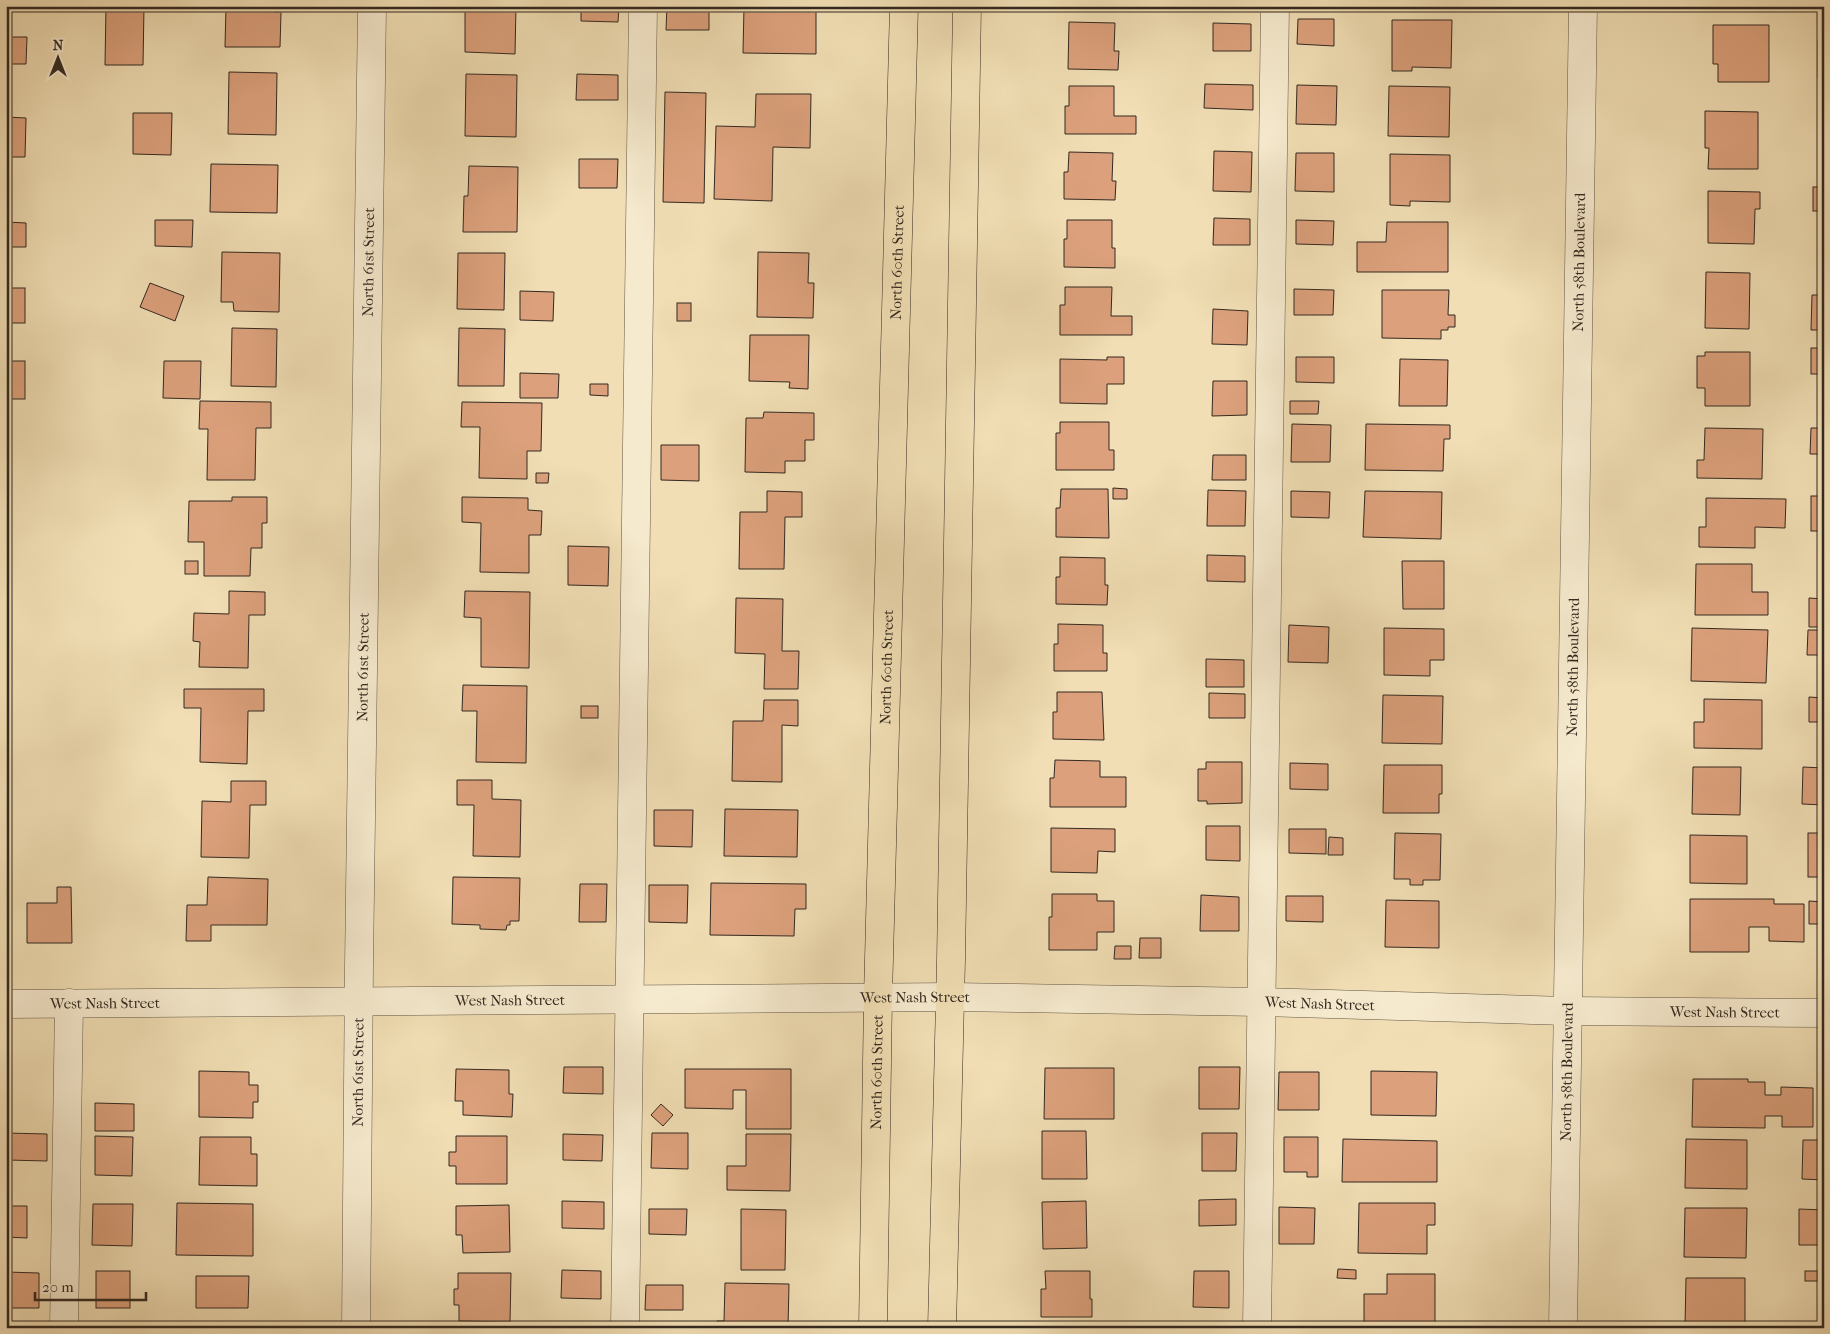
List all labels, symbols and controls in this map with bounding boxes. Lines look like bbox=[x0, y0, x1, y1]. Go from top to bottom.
north arrow bbox=[32, 32, 82, 82]
text: N bbox=[53, 37, 64, 54]
street label: North 58th Boulevard bbox=[1569, 192, 1589, 332]
street label: North 60th Street bbox=[887, 204, 908, 320]
street label: North 61st Street bbox=[359, 207, 378, 317]
street label: North 58th Boulevard bbox=[1563, 597, 1583, 737]
street label: North 60th Street bbox=[876, 609, 897, 725]
street label: North 61st Street bbox=[353, 612, 373, 722]
street label: West Nash Street bbox=[859, 988, 971, 1007]
street label: West Nash Street bbox=[454, 991, 566, 1010]
street label: West Nash Street bbox=[1264, 993, 1376, 1014]
street label: West Nash Street bbox=[49, 994, 161, 1013]
street label: North 58th Boulevard bbox=[1557, 1002, 1577, 1142]
street label: West Nash Street bbox=[1669, 1003, 1781, 1022]
street label: North 60th Street bbox=[867, 1014, 887, 1130]
street label: North 61st Street bbox=[349, 1017, 368, 1127]
scale bar bbox=[35, 1269, 146, 1301]
text: 20 m bbox=[42, 1278, 74, 1296]

